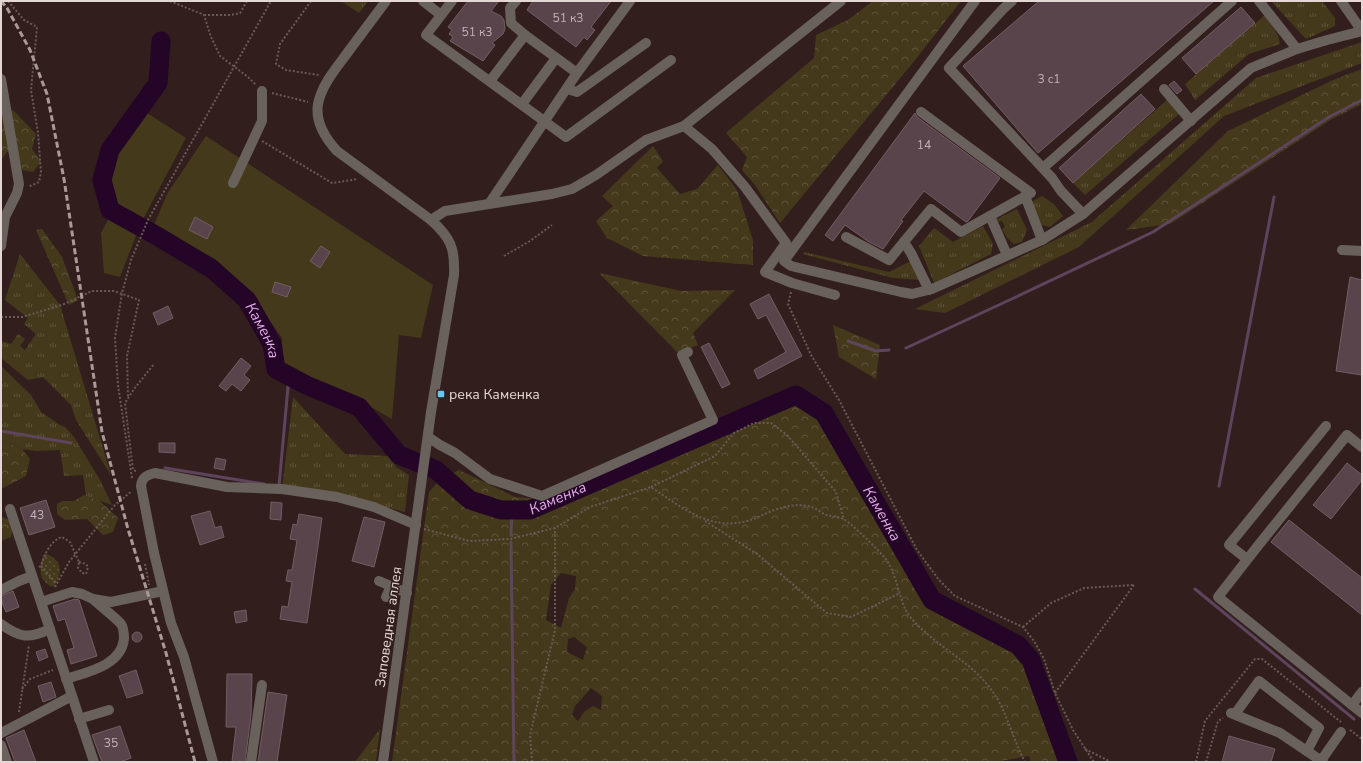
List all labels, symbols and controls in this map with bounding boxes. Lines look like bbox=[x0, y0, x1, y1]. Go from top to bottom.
house number: 51 к3 bbox=[553, 10, 584, 26]
house number: 51 к3 bbox=[462, 24, 493, 40]
house number: 3 с1 bbox=[1037, 71, 1061, 87]
house number: 14 bbox=[917, 137, 931, 153]
water label: Каменка bbox=[241, 299, 284, 360]
place label: река Каменка bbox=[449, 385, 540, 404]
marker: река Каменка bbox=[436, 389, 446, 399]
water label: Каменка bbox=[526, 477, 589, 519]
water label: Каменка bbox=[858, 482, 906, 545]
house number: 43 bbox=[30, 507, 44, 523]
street label: Заповедная аллея bbox=[371, 565, 406, 689]
house number: 35 bbox=[104, 735, 118, 751]

